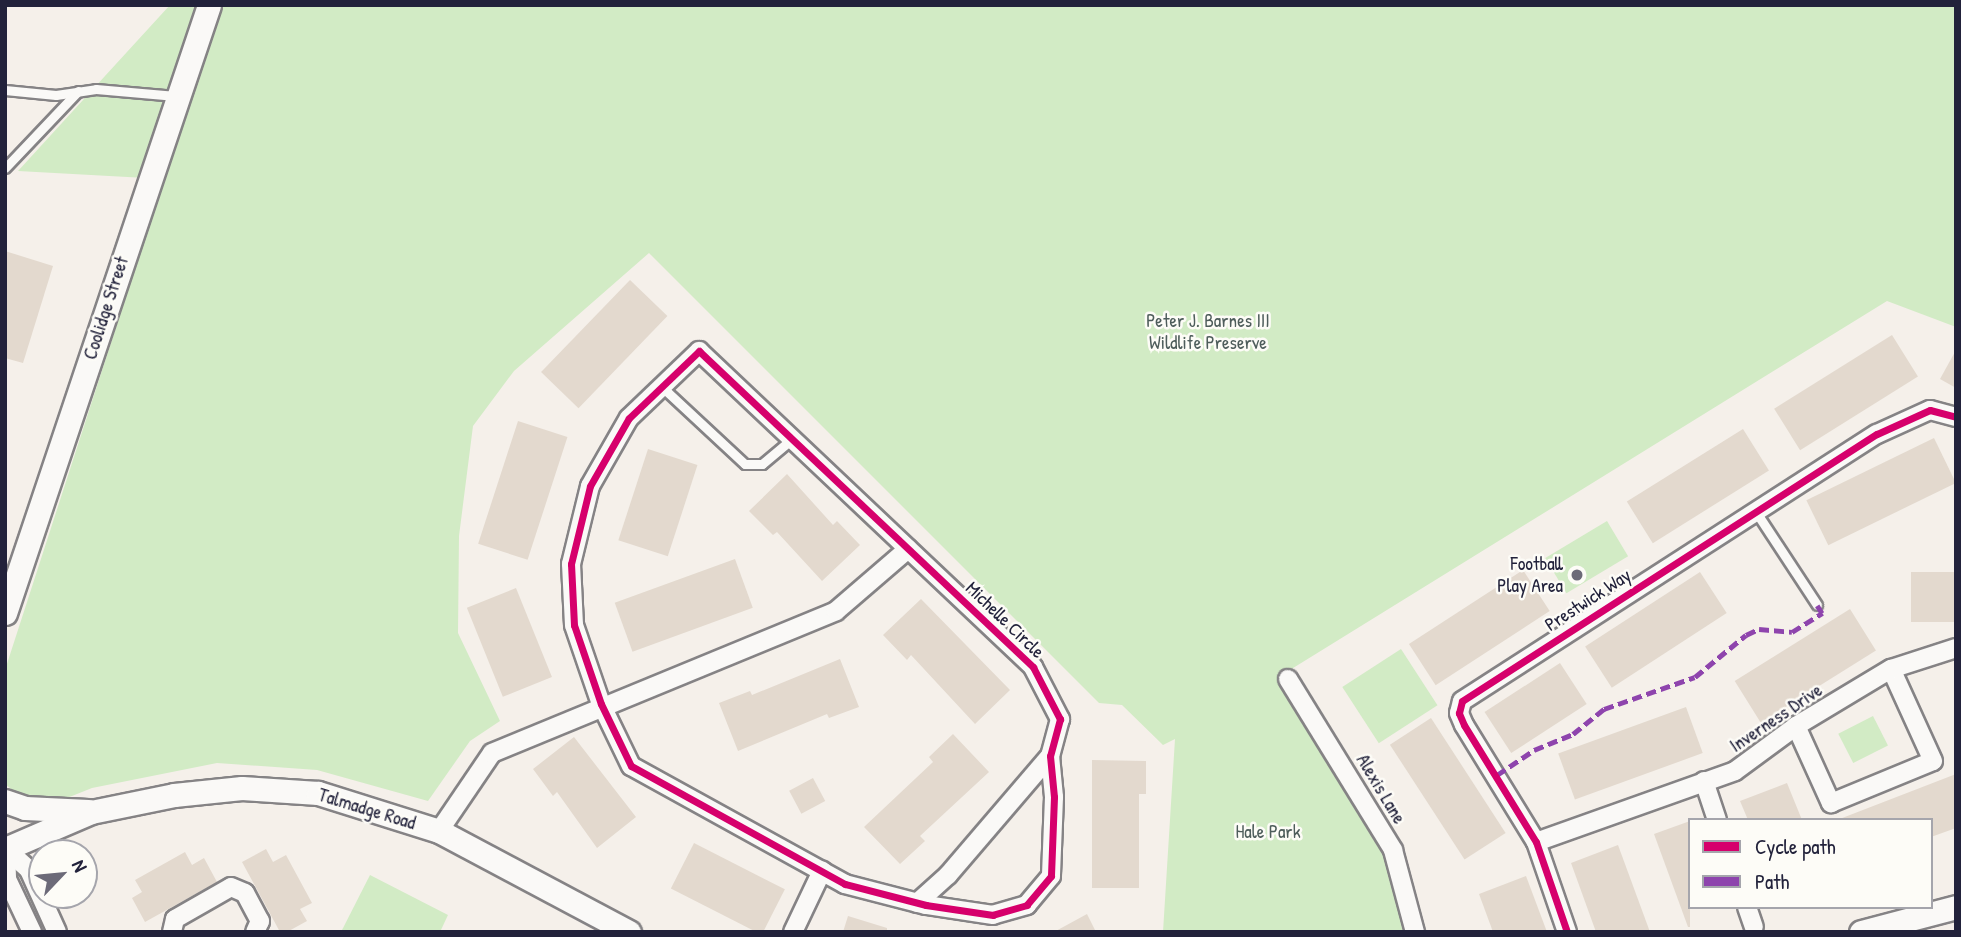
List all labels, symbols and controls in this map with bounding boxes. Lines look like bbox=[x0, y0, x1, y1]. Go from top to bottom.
street label: Coolidge Street bbox=[79, 254, 133, 362]
park label: Peter J. Barnes III Wildlife Preserve bbox=[1146, 310, 1270, 354]
place label: Football Play Area bbox=[1497, 553, 1563, 597]
street label: Prestwick Way bbox=[1541, 564, 1635, 636]
marker: Football Play Area bbox=[1569, 567, 1585, 583]
street label: Michelle Circle bbox=[961, 577, 1049, 663]
street label: Inverness Drive bbox=[1726, 679, 1826, 757]
street label: Alexis Lane bbox=[1351, 750, 1411, 828]
street label: Talmadge Road bbox=[316, 783, 418, 835]
legend bbox=[1688, 818, 1933, 909]
park label: Hale Park bbox=[1235, 821, 1301, 843]
text: Cycle path bbox=[1755, 832, 1836, 861]
north arrow bbox=[28, 839, 98, 909]
text: N bbox=[66, 855, 94, 876]
text: Path bbox=[1755, 867, 1789, 896]

